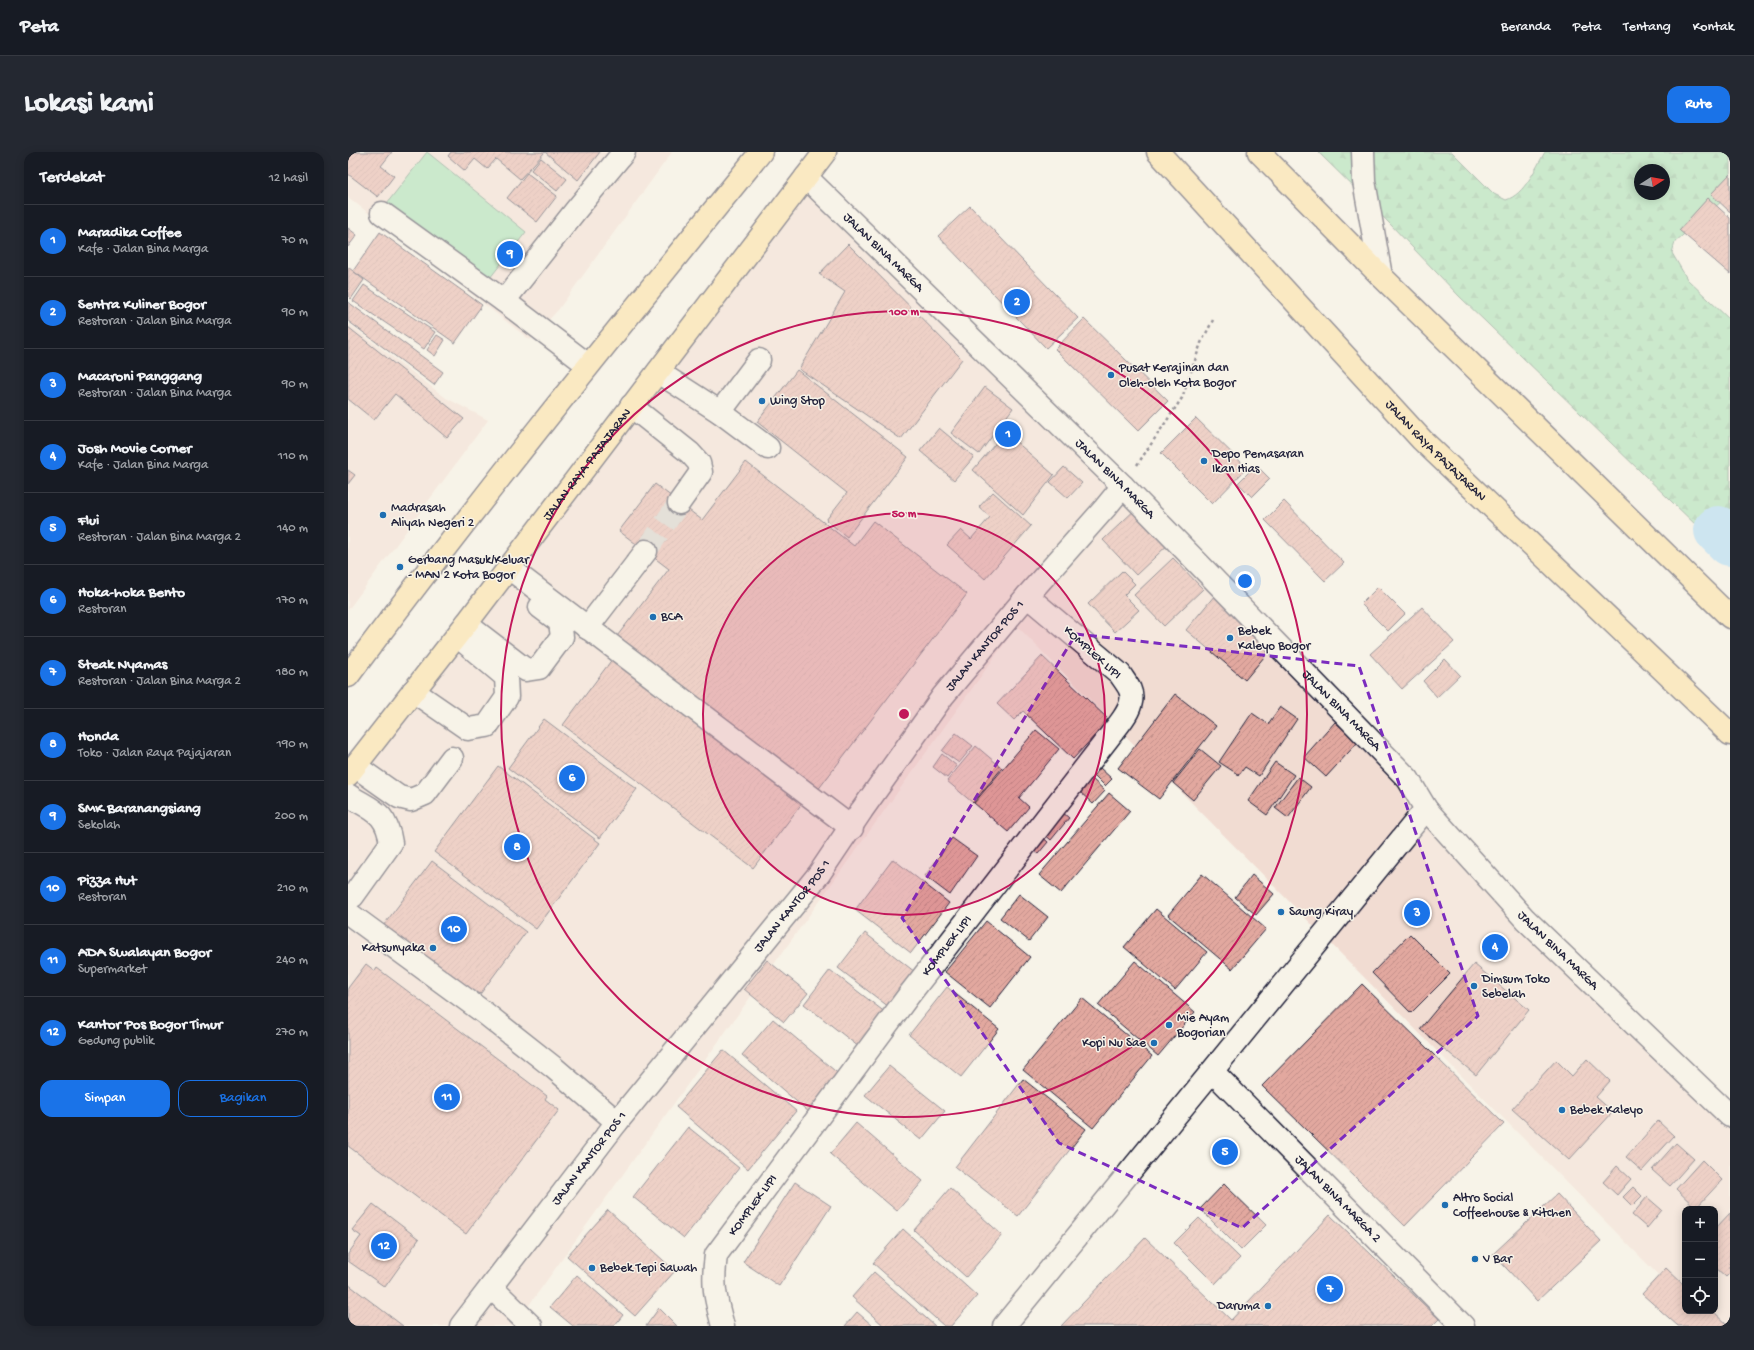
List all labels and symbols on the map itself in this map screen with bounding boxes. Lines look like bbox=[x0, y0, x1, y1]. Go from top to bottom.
north arrow bbox=[1634, 164, 1670, 200]
street label: JALAN BINA MARGA bbox=[840, 210, 928, 296]
pin: 9 bbox=[497, 239, 523, 269]
pin: 2 bbox=[1004, 287, 1030, 317]
text: 100 m bbox=[888, 306, 919, 320]
place label: Pusat Kerajinan dan Oleh-oleh Kota Bogor bbox=[1118, 361, 1237, 391]
marker: Pusat Kerajinan dan Oleh-oleh Kota Bogor bbox=[1106, 370, 1116, 380]
place label: Wing Stop bbox=[770, 394, 826, 409]
marker: Wing Stop bbox=[757, 396, 767, 406]
street label: JALAN RAYA PAJAJARAN bbox=[1382, 397, 1489, 505]
street label: JALAN RAYA PAJAJARAN bbox=[540, 406, 635, 524]
pin: 1 bbox=[995, 419, 1021, 449]
street label: JALAN BINA MARGA bbox=[1072, 436, 1159, 523]
place label: Depo Pemasaran Ikan Hias bbox=[1211, 447, 1305, 477]
marker: Depo Pemasaran Ikan Hias bbox=[1199, 456, 1209, 466]
place label: Madrasah Aliyah Negeri 2 bbox=[391, 501, 475, 531]
text: 50 m bbox=[892, 508, 917, 522]
marker: Madrasah Aliyah Negeri 2 bbox=[378, 510, 388, 520]
place label: Gerbang Masuk/Keluar - MAN 2 Kota Bogor bbox=[408, 553, 530, 583]
marker: Gerbang Masuk/Keluar - MAN 2 Kota Bogor bbox=[395, 562, 405, 572]
your location bbox=[1235, 571, 1255, 591]
street label: JALAN KANTOR POS 1 bbox=[943, 597, 1027, 694]
place label: BCA bbox=[660, 610, 684, 625]
marker: BCA bbox=[648, 612, 658, 622]
street label: KOMPLEK LIPI bbox=[1060, 623, 1124, 683]
place label: Bebek Kaleyo Bogor bbox=[1237, 624, 1312, 654]
marker: Bebek Kaleyo Bogor bbox=[1225, 633, 1235, 643]
street label: JALAN BINA MARGA bbox=[1299, 667, 1385, 755]
centre of rings bbox=[897, 707, 911, 721]
pin: 6 bbox=[559, 763, 585, 793]
pin: 8 bbox=[504, 832, 530, 862]
street label: JALAN KANTOR POS 1 bbox=[751, 857, 834, 955]
pin: 3 bbox=[1404, 898, 1430, 928]
place label: Saung Kiray bbox=[1289, 905, 1354, 920]
marker: Saung Kiray bbox=[1276, 907, 1286, 917]
street label: JALAN BINA MARGA bbox=[1514, 908, 1603, 994]
street label: KOMPLEK LIPI bbox=[919, 913, 975, 979]
pin: 10 bbox=[441, 914, 467, 944]
pin: 4 bbox=[1482, 932, 1508, 962]
place label: Katsunyaka bbox=[362, 941, 426, 956]
marker: Katsunyaka bbox=[428, 943, 438, 953]
place label: Dimsum Toko Sebelah bbox=[1481, 972, 1550, 1002]
marker: Dimsum Toko Sebelah bbox=[1469, 981, 1479, 991]
place label: Mie Ayam Bogorian bbox=[1176, 1011, 1229, 1041]
marker: Mie Ayam Bogorian bbox=[1164, 1020, 1174, 1030]
place label: Kopi Nu Sae bbox=[1082, 1036, 1146, 1051]
marker: Kopi Nu Sae bbox=[1149, 1038, 1159, 1048]
pin: 11 bbox=[434, 1082, 460, 1112]
place label: Bebek Kaleyo bbox=[1569, 1103, 1643, 1118]
marker: Bebek Kaleyo bbox=[1557, 1105, 1567, 1115]
street label: JALAN KANTOR POS 1 bbox=[549, 1109, 630, 1208]
pin: 5 bbox=[1212, 1137, 1238, 1167]
street label: JALAN BINA MARGA 2 bbox=[1292, 1152, 1385, 1246]
street label: KOMPLEK LIPI bbox=[725, 1172, 781, 1239]
place label: Altro Social Coffeehouse & Kitchen bbox=[1453, 1191, 1572, 1221]
marker: Altro Social Coffeehouse & Kitchen bbox=[1440, 1200, 1450, 1210]
pin: 12 bbox=[371, 1231, 397, 1261]
place label: V Bar bbox=[1482, 1252, 1513, 1267]
marker: V Bar bbox=[1470, 1254, 1480, 1264]
place label: Bebek Tepi Sawah bbox=[599, 1261, 697, 1276]
marker: Bebek Tepi Sawah bbox=[587, 1263, 597, 1273]
pin: 7 bbox=[1317, 1274, 1343, 1304]
place label: Daruma bbox=[1216, 1299, 1261, 1314]
marker: Daruma bbox=[1263, 1301, 1273, 1311]

